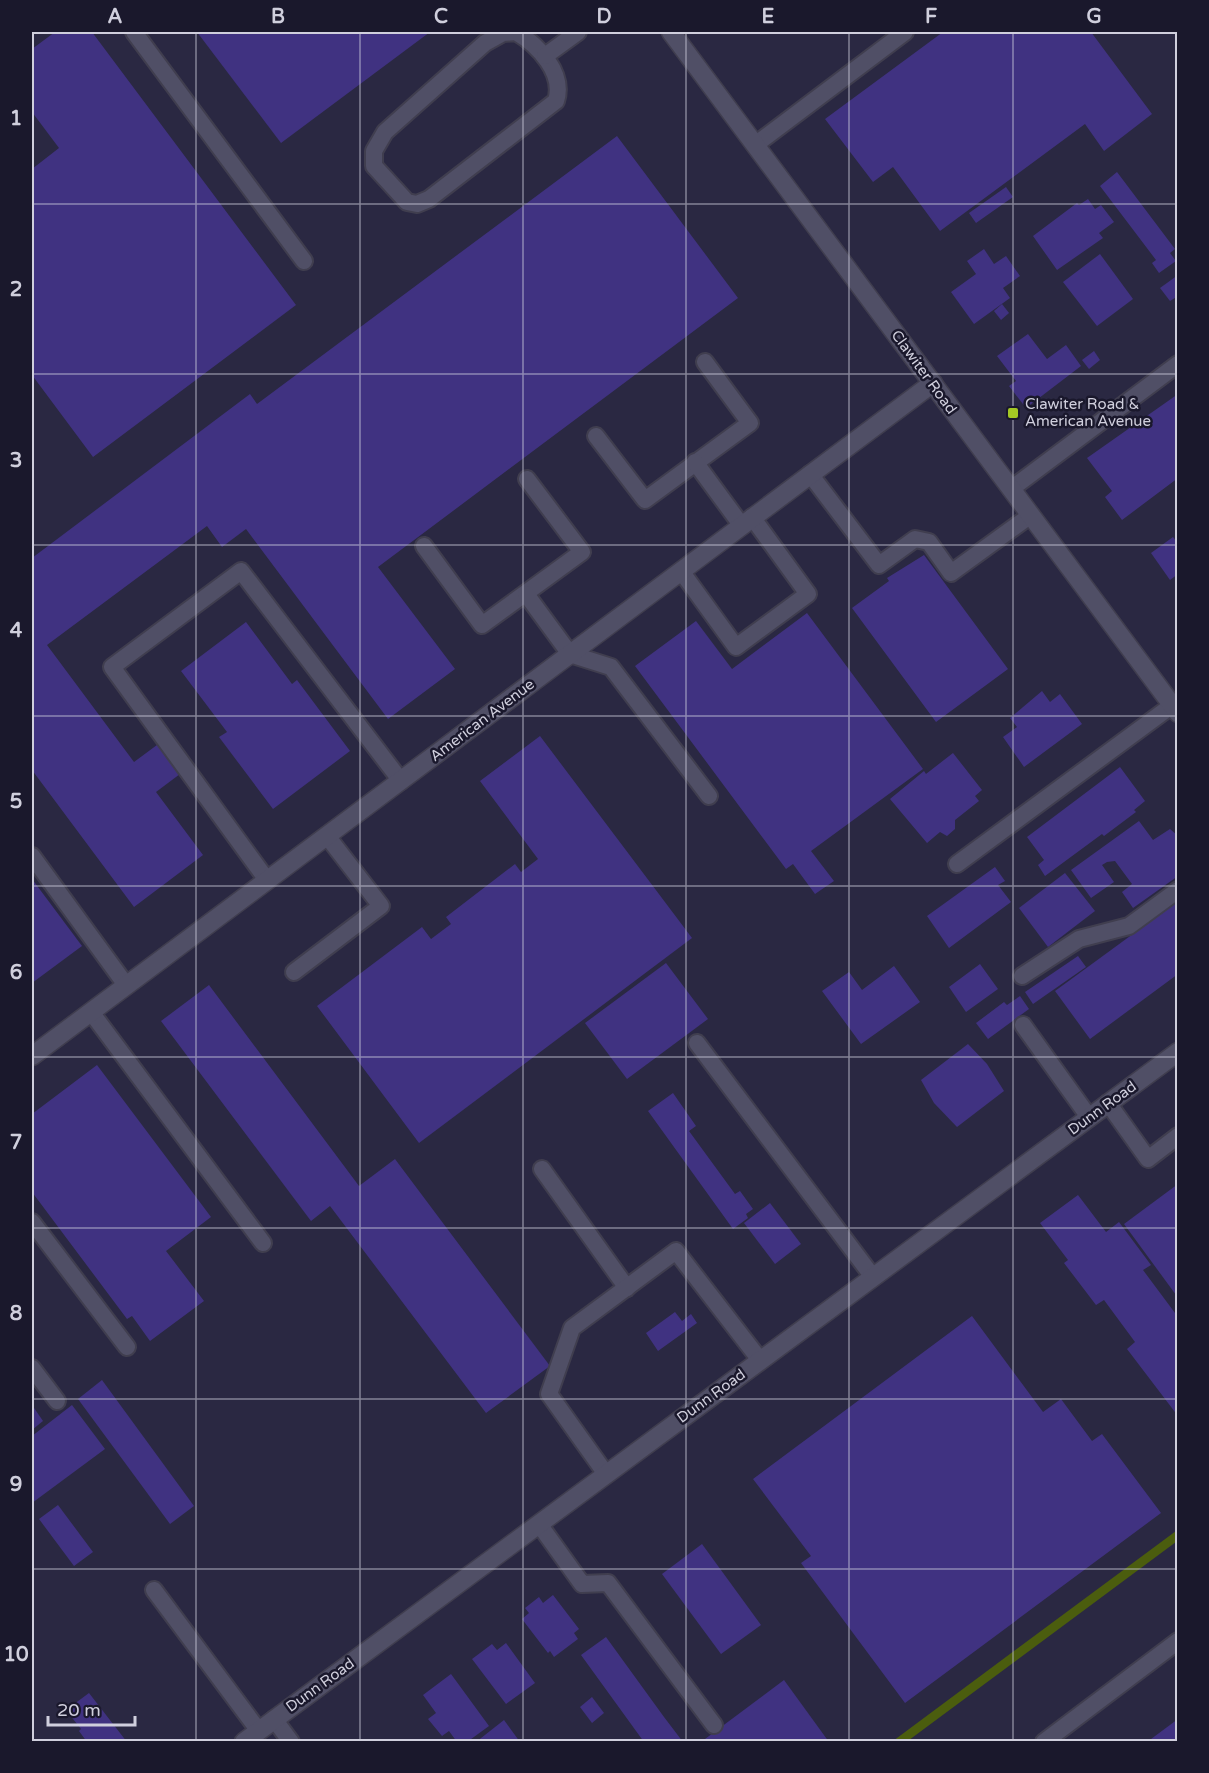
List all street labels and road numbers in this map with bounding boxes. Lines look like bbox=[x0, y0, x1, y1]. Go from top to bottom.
street label: Clawiter Road bbox=[887, 326, 961, 418]
street label: American Avenue bbox=[426, 675, 538, 765]
street label: Dunn Road bbox=[1064, 1077, 1140, 1139]
street label: Dunn Road bbox=[673, 1365, 749, 1427]
street label: Dunn Road bbox=[282, 1654, 358, 1716]

